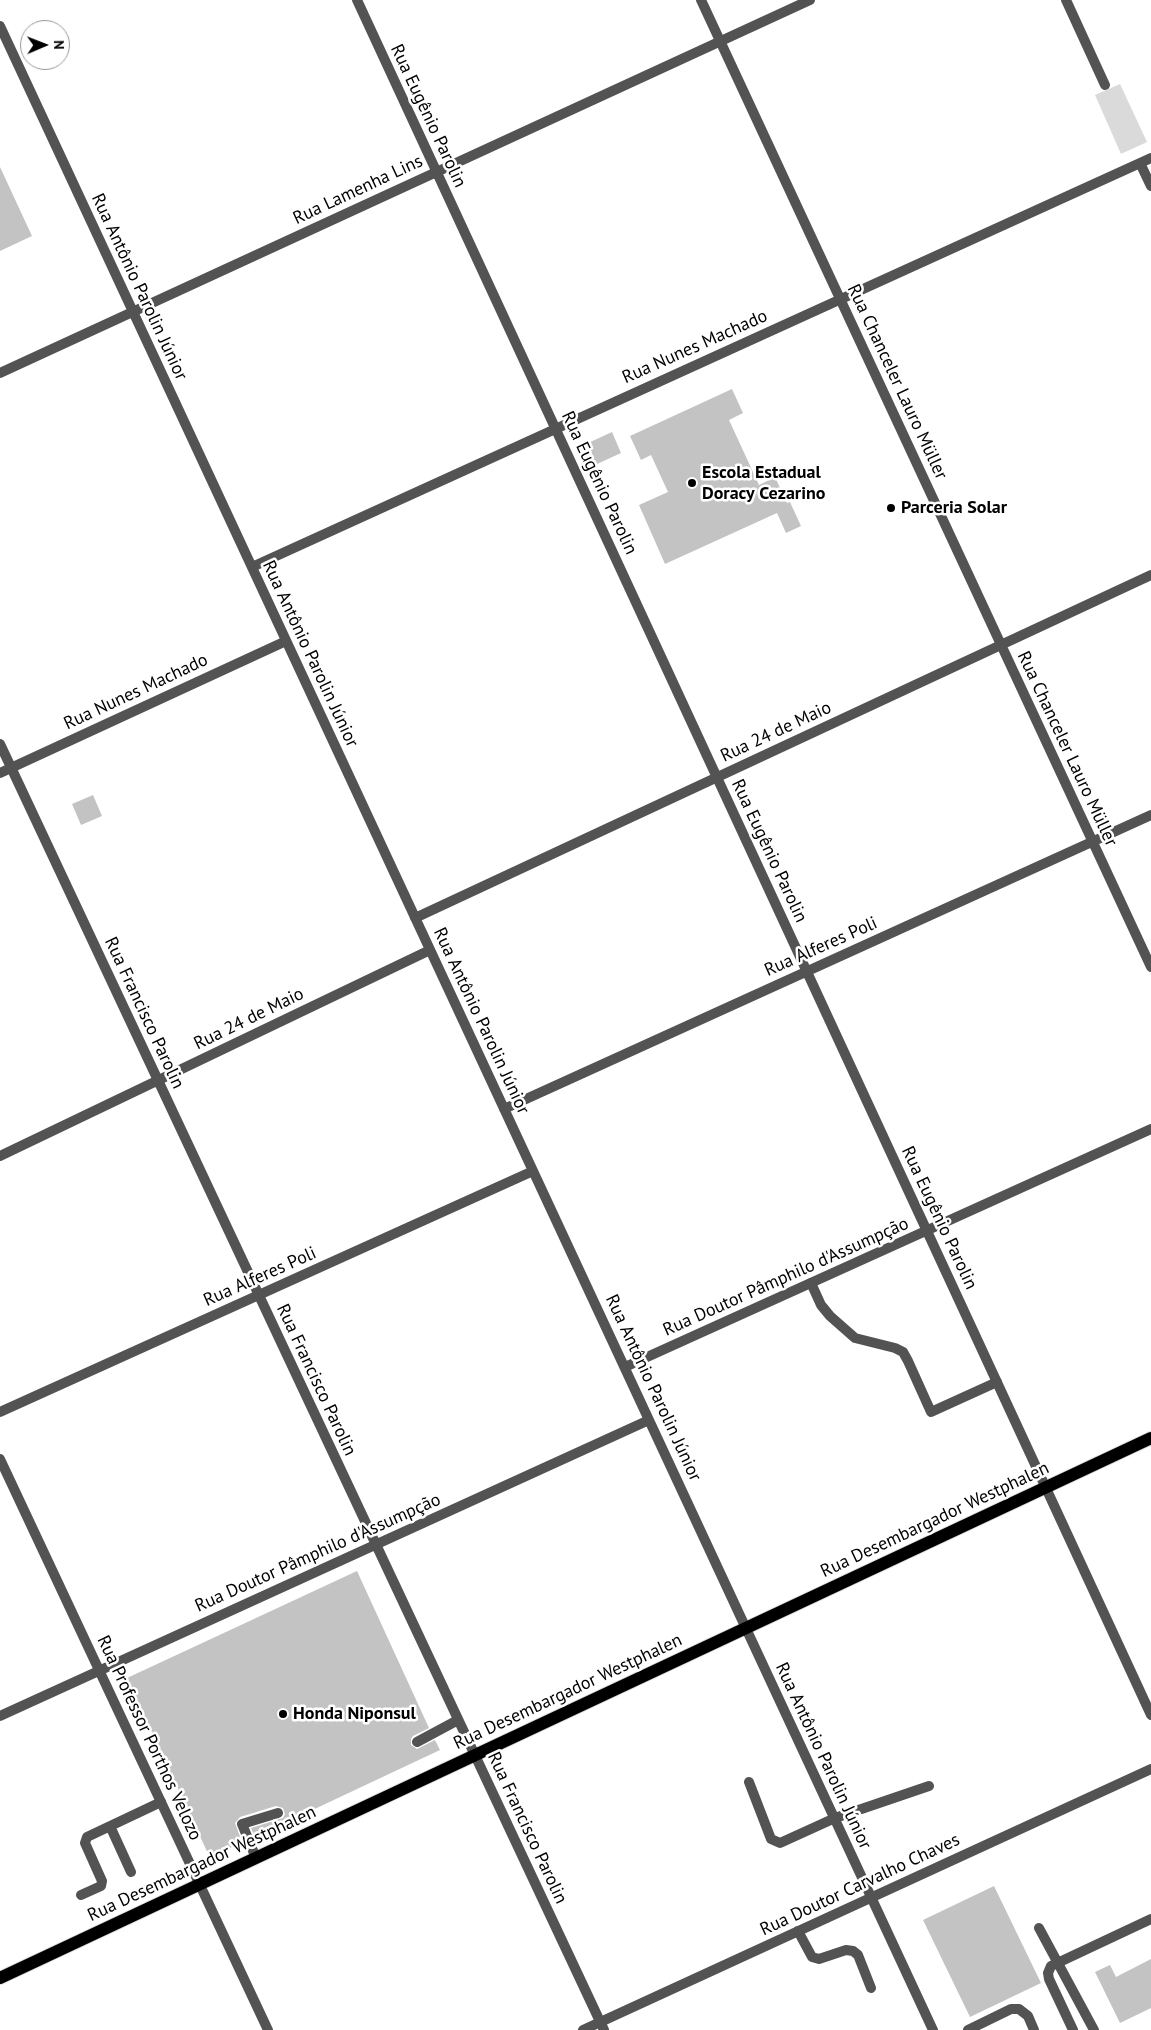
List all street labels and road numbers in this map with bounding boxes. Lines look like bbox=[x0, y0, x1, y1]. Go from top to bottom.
street label: Rua Eugênio Parolin bbox=[385, 41, 471, 191]
street label: Rua Lamenha Lins bbox=[290, 151, 426, 229]
street label: Rua Antônio Parolin Júnior bbox=[86, 190, 192, 384]
street label: Rua Chanceler Lauro Müller bbox=[842, 281, 952, 483]
street label: Rua Nunes Machado bbox=[619, 305, 771, 389]
street label: Rua Eugênio Parolin bbox=[556, 408, 642, 558]
street label: Rua Antônio Parolin Júnior bbox=[257, 557, 363, 751]
street label: Rua Chanceler Lauro Müller bbox=[1012, 648, 1122, 850]
street label: Rua Nunes Machado bbox=[60, 649, 212, 735]
street label: Rua 24 de Maio bbox=[717, 697, 835, 767]
street label: Rua Eugênio Parolin bbox=[726, 776, 812, 926]
street label: Rua Alferes Poli bbox=[761, 912, 881, 982]
street label: Rua Antônio Parolin Júnior bbox=[428, 924, 534, 1118]
street label: Rua Francisco Parolin bbox=[99, 934, 189, 1092]
street label: Rua 24 de Maio bbox=[190, 983, 308, 1055]
street label: Rua Eugênio Parolin bbox=[896, 1143, 982, 1293]
street label: Rua Doutor Pâmphilo d'Assumpção bbox=[660, 1213, 912, 1341]
street label: Rua Alferes Poli bbox=[200, 1242, 320, 1312]
street label: Rua Antônio Parolin Júnior bbox=[600, 1291, 706, 1485]
street label: Rua Francisco Parolin bbox=[271, 1301, 361, 1459]
street label: Rua Desembargador Westphalen bbox=[817, 1457, 1053, 1583]
street label: Rua Doutor Pâmphilo d'Assumpção bbox=[192, 1489, 444, 1617]
street label: Rua Desembargador Westphalen bbox=[450, 1629, 686, 1755]
street label: Rua Professor Porthos Velozo bbox=[92, 1632, 206, 1844]
street label: Rua Antônio Parolin Júnior bbox=[770, 1659, 876, 1853]
street label: Rua Francisco Parolin bbox=[482, 1749, 572, 1907]
street label: Rua Desembargador Westphalen bbox=[84, 1801, 320, 1927]
street label: Rua Doutor Carvalho Chaves bbox=[757, 1829, 963, 1941]

